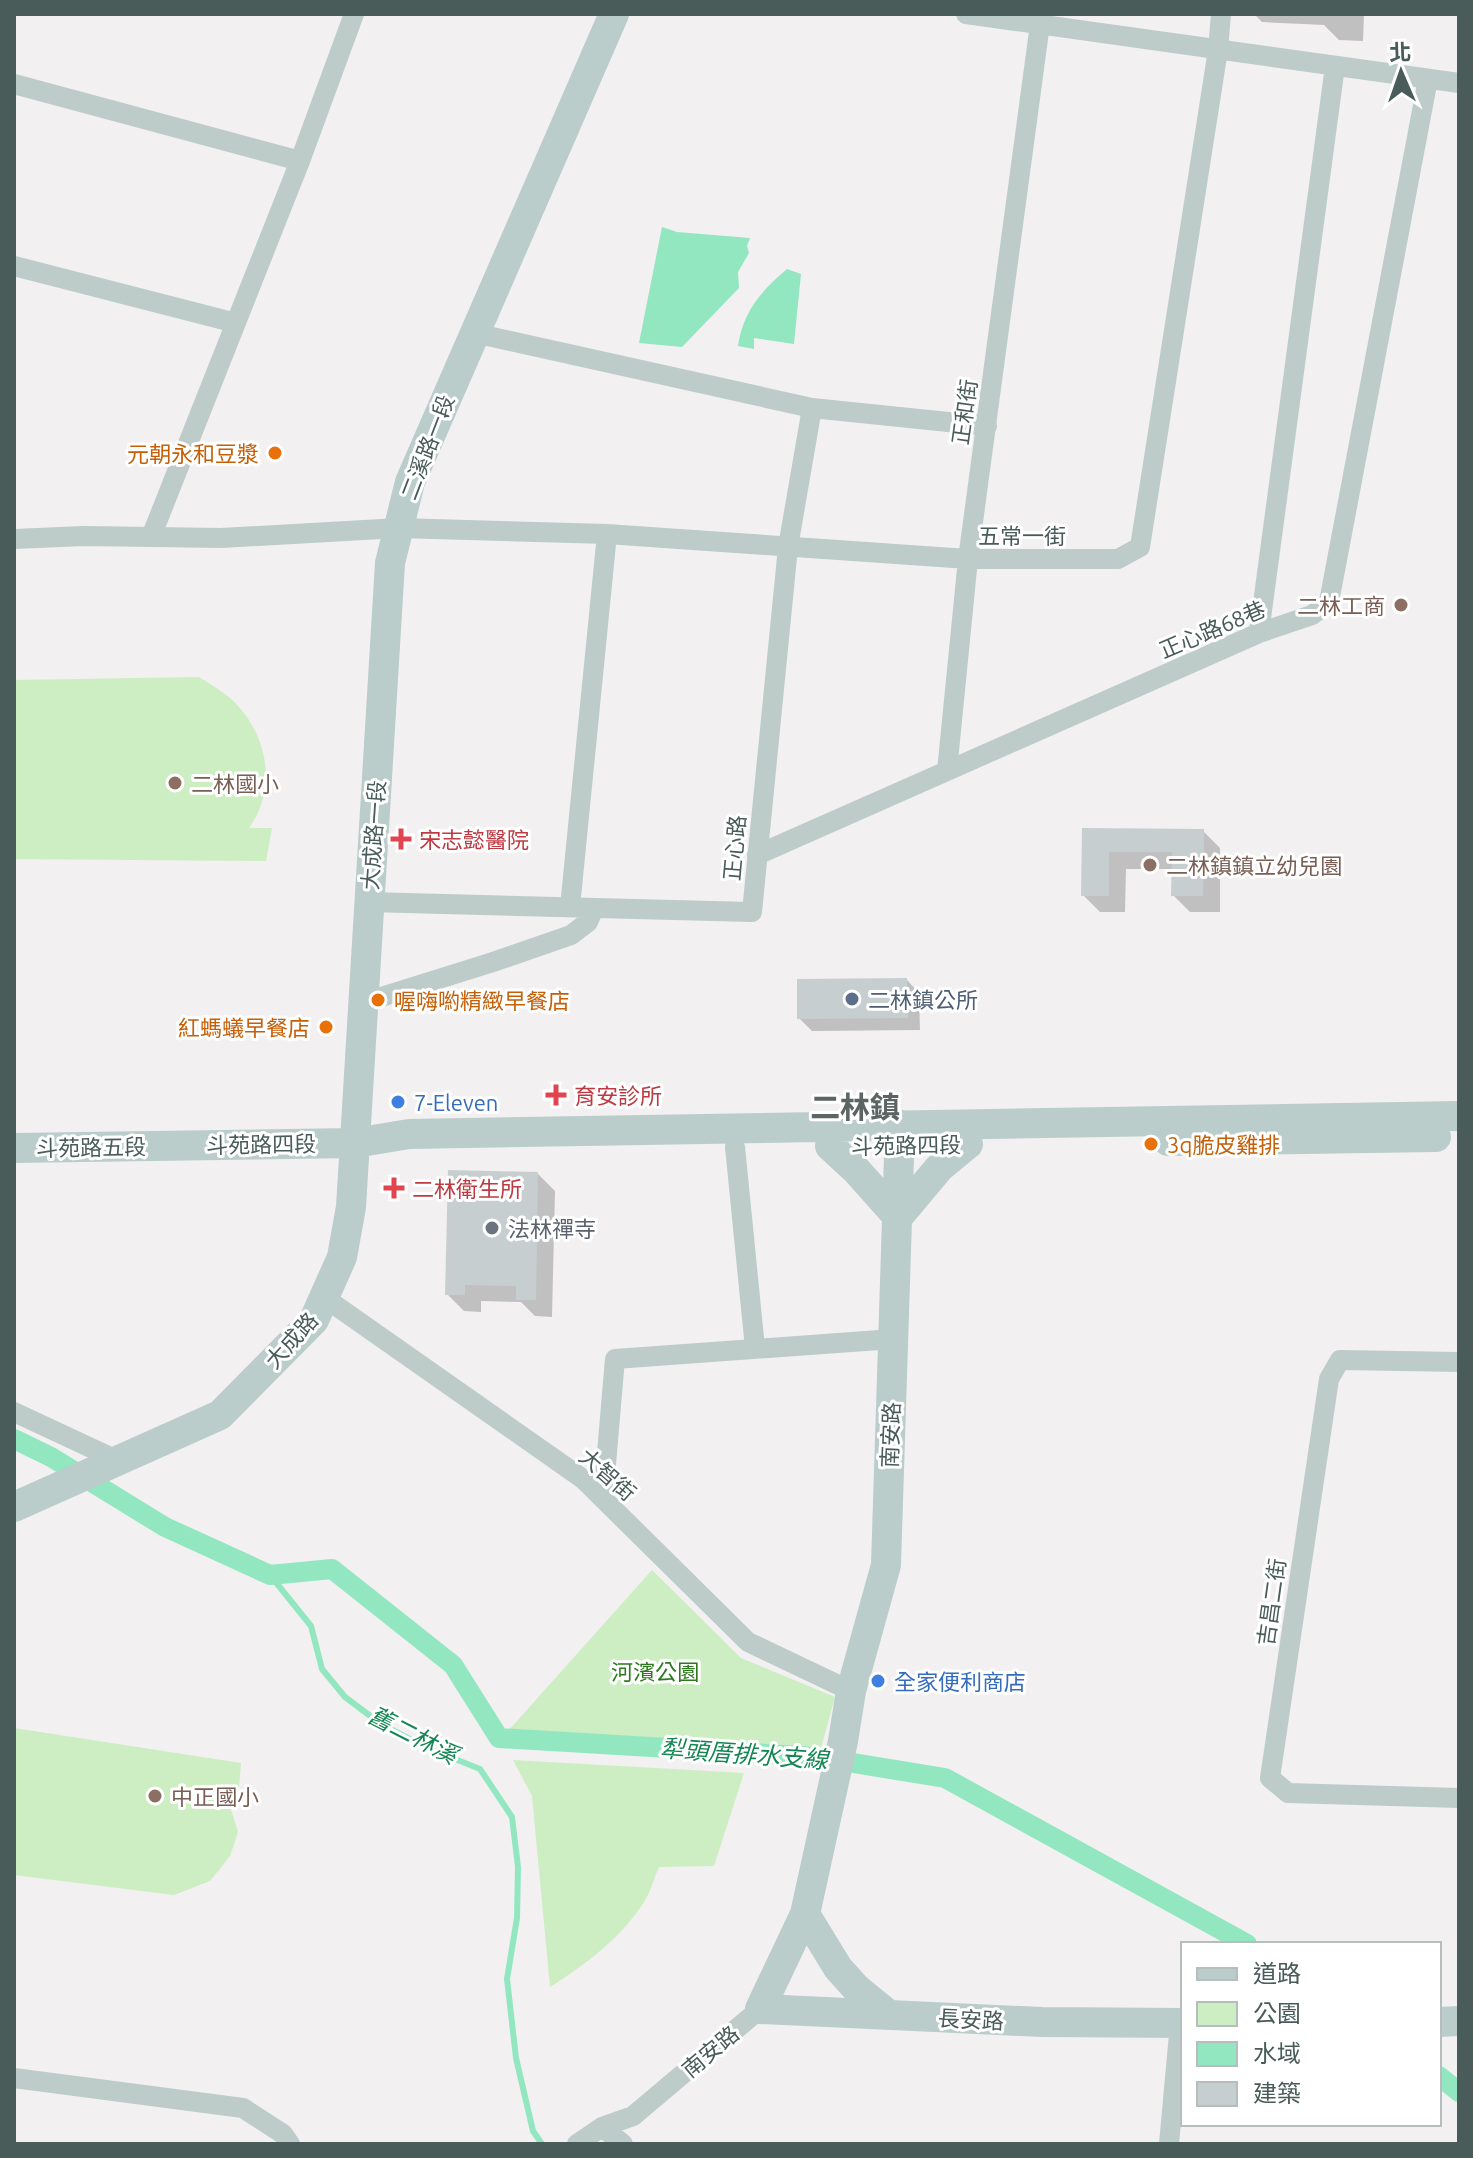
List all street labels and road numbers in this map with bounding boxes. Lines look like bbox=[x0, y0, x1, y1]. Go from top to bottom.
street label: 正和街 bbox=[947, 378, 981, 446]
street label: 二溪路一段 bbox=[396, 391, 458, 503]
street label: 五常一街 bbox=[978, 523, 1066, 548]
street label: 正心路68巷 bbox=[1155, 595, 1269, 663]
street label: 大成路一段 bbox=[357, 779, 389, 891]
street label: 正心路 bbox=[719, 814, 749, 882]
street label: 斗苑路四段 bbox=[206, 1131, 316, 1157]
street label: 斗苑路四段 bbox=[851, 1132, 961, 1158]
street label: 斗苑路五段 bbox=[36, 1134, 146, 1160]
street label: 大成路 bbox=[260, 1307, 322, 1373]
street label: 南安路 bbox=[876, 1402, 904, 1468]
street label: 大智街 bbox=[575, 1443, 641, 1505]
street label: 吉昌二街 bbox=[1252, 1557, 1290, 1647]
street label: 長安路 bbox=[937, 2005, 1005, 2033]
street label: 南安路 bbox=[677, 2020, 743, 2082]

